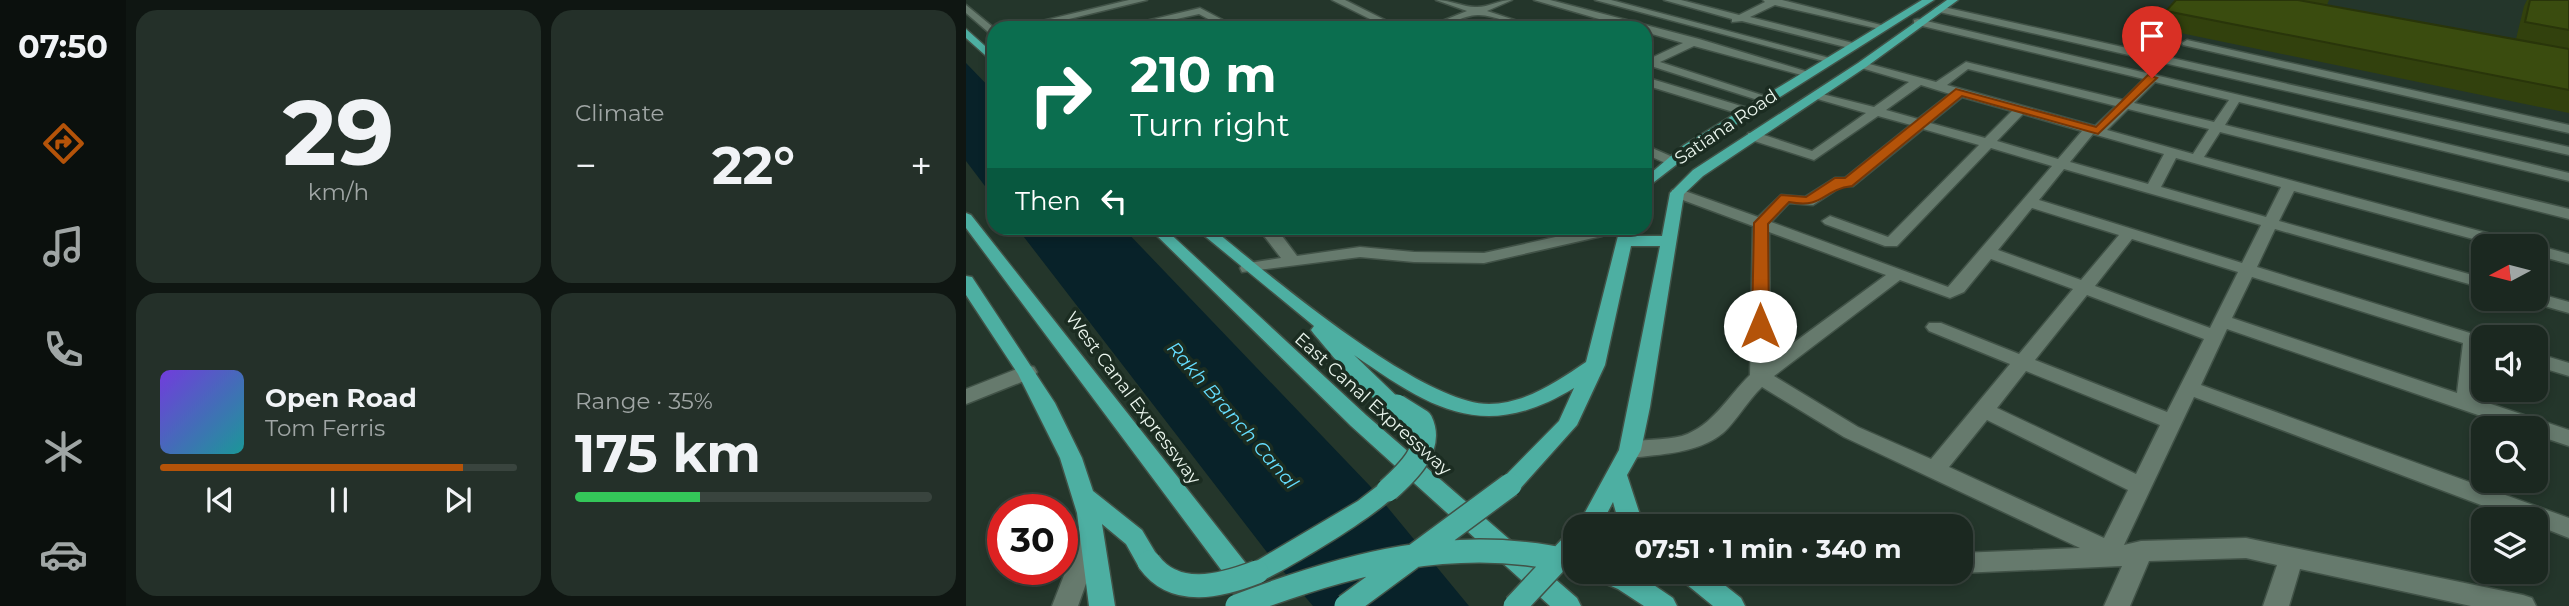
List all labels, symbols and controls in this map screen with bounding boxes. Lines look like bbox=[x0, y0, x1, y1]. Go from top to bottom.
pin bbox=[2122, 6, 2182, 78]
icon: arrive bbox=[2133, 17, 2171, 55]
text: 07:50 bbox=[18, 27, 108, 66]
text: 210 m bbox=[1130, 45, 1277, 104]
icon: right bbox=[1015, 49, 1106, 140]
text: 29 bbox=[283, 77, 394, 188]
street label: Satiana Road bbox=[1671, 85, 1781, 169]
text: Climate bbox=[575, 99, 664, 127]
text: Turn right bbox=[1130, 105, 1290, 144]
icon: directions bbox=[39, 119, 88, 168]
text: 22° bbox=[712, 134, 795, 197]
text: − bbox=[575, 142, 597, 189]
text: + bbox=[910, 142, 932, 189]
text: km/h bbox=[308, 178, 369, 206]
icon: left bbox=[1095, 182, 1133, 220]
text: Then bbox=[1015, 185, 1081, 217]
icon: music bbox=[39, 222, 88, 271]
north arrow bbox=[2471, 234, 2548, 312]
map controls bbox=[2471, 234, 2548, 584]
position arrow bbox=[1723, 289, 1797, 363]
street label: West Canal Expressway bbox=[1061, 307, 1205, 489]
icon: phone bbox=[39, 325, 88, 374]
button: sound bbox=[2471, 325, 2548, 402]
street label: East Canal Expressway bbox=[1290, 328, 1456, 480]
water label: Rakh Branch Canal bbox=[1162, 337, 1304, 495]
text: Open Road bbox=[265, 382, 417, 414]
text: Range · 35% bbox=[575, 387, 713, 415]
text: Tom Ferris bbox=[265, 414, 385, 442]
button: search bbox=[2471, 416, 2548, 493]
text: 175 km bbox=[575, 422, 761, 485]
icon: climate bbox=[39, 427, 88, 476]
icon: previous bbox=[201, 481, 239, 519]
icon: pause bbox=[320, 481, 358, 519]
icon: next bbox=[439, 481, 477, 519]
speed limit sign: 30 bbox=[987, 494, 1078, 585]
button: layers bbox=[2471, 507, 2548, 584]
icon: car bbox=[39, 530, 88, 579]
text: 07:51 · 1 min · 340 m bbox=[1635, 533, 1901, 565]

